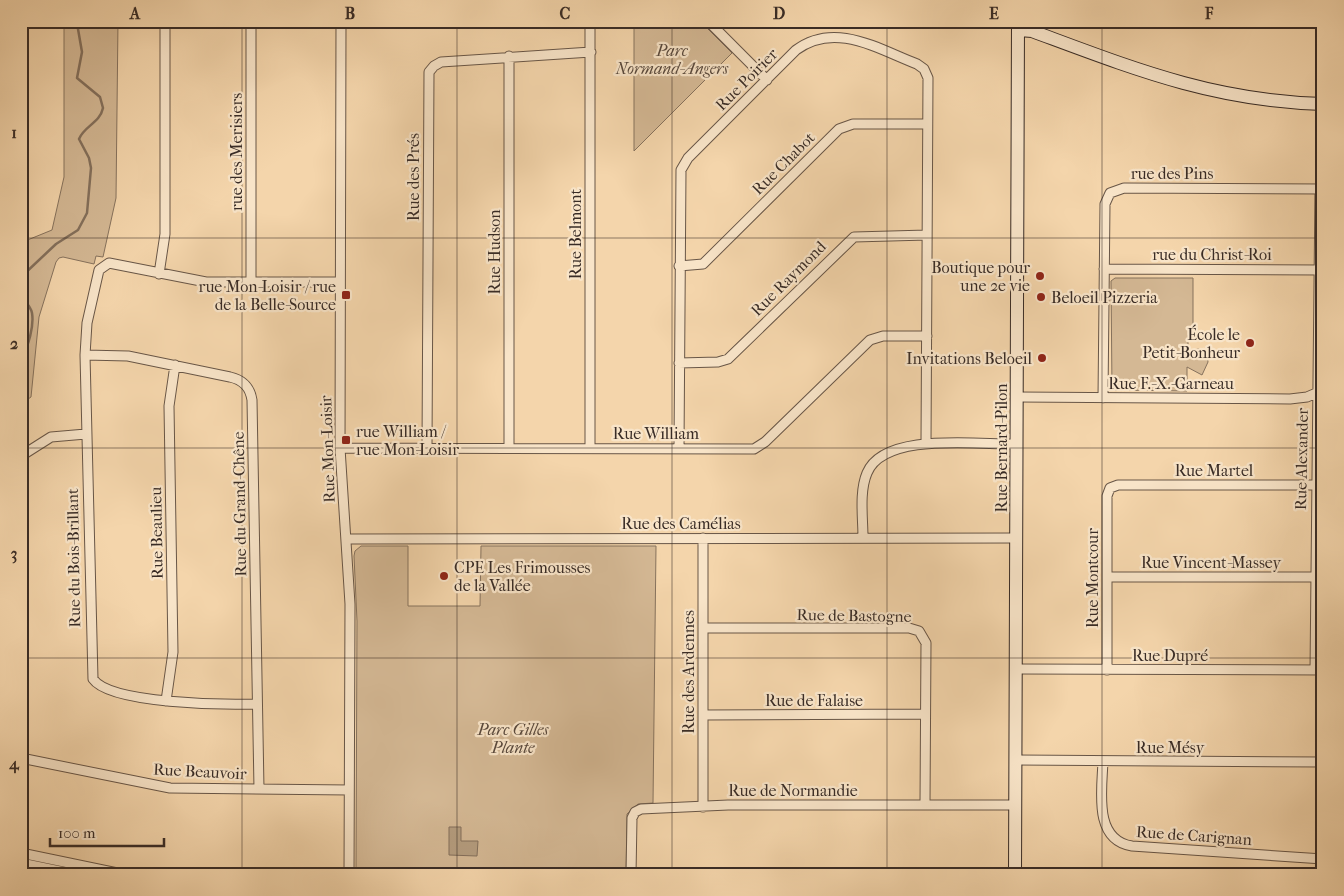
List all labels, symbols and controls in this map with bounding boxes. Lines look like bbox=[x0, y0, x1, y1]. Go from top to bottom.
text: A bbox=[129, 4, 141, 23]
text: B bbox=[345, 4, 355, 23]
text: C bbox=[560, 4, 571, 23]
text: D bbox=[773, 4, 785, 23]
text: E bbox=[989, 4, 999, 23]
text: F bbox=[1204, 4, 1214, 23]
park label: Parc Normand-Angers bbox=[615, 41, 729, 78]
street label: Rue Poirier bbox=[711, 44, 781, 114]
street label: rue des Merisiers bbox=[227, 93, 246, 211]
text: 1 bbox=[11, 123, 17, 142]
street label: Rue Chabot bbox=[748, 128, 819, 199]
street label: Rue des Prés bbox=[404, 133, 423, 221]
street label: rue des Pins bbox=[1131, 164, 1213, 183]
street label: Rue Belmont bbox=[566, 188, 585, 279]
street label: Rue Hudson bbox=[485, 209, 504, 295]
street label: Rue Raymond bbox=[747, 237, 830, 320]
street label: rue du Christ-Roi bbox=[1152, 245, 1272, 264]
place label: Boutique pour une 2e vie bbox=[931, 258, 1030, 295]
marker: Boutique pour une 2e vie bbox=[1034, 270, 1046, 282]
place label: rue Mon-Loisir / rue de la Belle-Source bbox=[199, 277, 336, 314]
place label: Beloeil Pizzeria bbox=[1051, 288, 1158, 307]
marker: rue Mon-Loisir / rue de la Belle-Source bbox=[340, 289, 352, 301]
marker: Beloeil Pizzeria bbox=[1035, 291, 1047, 303]
place label: École le Petit-Bonheur bbox=[1142, 324, 1240, 362]
text: 2 bbox=[10, 334, 18, 353]
marker: École le Petit-Bonheur bbox=[1244, 337, 1256, 349]
place label: Invitations Beloeil bbox=[906, 349, 1033, 368]
marker: Invitations Beloeil bbox=[1036, 352, 1048, 364]
street label: Rue F.-X.-Garneau bbox=[1108, 374, 1234, 393]
street label: Rue Bernard-Pilon bbox=[992, 383, 1011, 512]
street label: Rue Mon-Loisir bbox=[316, 395, 339, 503]
street label: Rue Alexander bbox=[1291, 407, 1312, 510]
place label: rue William / rue Mon-Loisir bbox=[356, 422, 459, 459]
street label: Rue William bbox=[613, 424, 700, 443]
street label: Rue du Grand-Chêne bbox=[229, 431, 250, 577]
marker: rue William / rue Mon-Loisir bbox=[340, 434, 352, 446]
street label: Rue Martel bbox=[1175, 461, 1254, 480]
street label: Rue Beaulieu bbox=[146, 487, 167, 579]
street label: Rue du Bois-Brillant bbox=[63, 488, 84, 628]
street label: Rue des Camélias bbox=[621, 514, 741, 533]
street label: Rue Montcour bbox=[1083, 528, 1102, 628]
text: 3 bbox=[11, 544, 17, 564]
street label: Rue Vincent-Massey bbox=[1141, 553, 1282, 572]
place label: CPE Les Frimousses de la Vallée bbox=[454, 558, 591, 595]
marker: CPE Les Frimousses de la Vallée bbox=[438, 570, 450, 582]
street label: Rue de Bastogne bbox=[796, 605, 912, 626]
street label: Rue des Ardennes bbox=[679, 610, 698, 734]
street label: Rue Dupré bbox=[1132, 646, 1208, 665]
street label: Rue de Falaise bbox=[765, 691, 863, 710]
park label: Parc Gilles Plante bbox=[477, 720, 550, 757]
street label: Rue Mésy bbox=[1136, 738, 1205, 757]
text: 4 bbox=[8, 754, 20, 774]
street label: Rue Beauvoir bbox=[153, 760, 247, 783]
street label: Rue de Normandie bbox=[728, 781, 858, 800]
scale bar bbox=[50, 816, 164, 848]
street label: Rue de Carignan bbox=[1135, 822, 1253, 849]
text: 100 m bbox=[58, 824, 96, 842]

